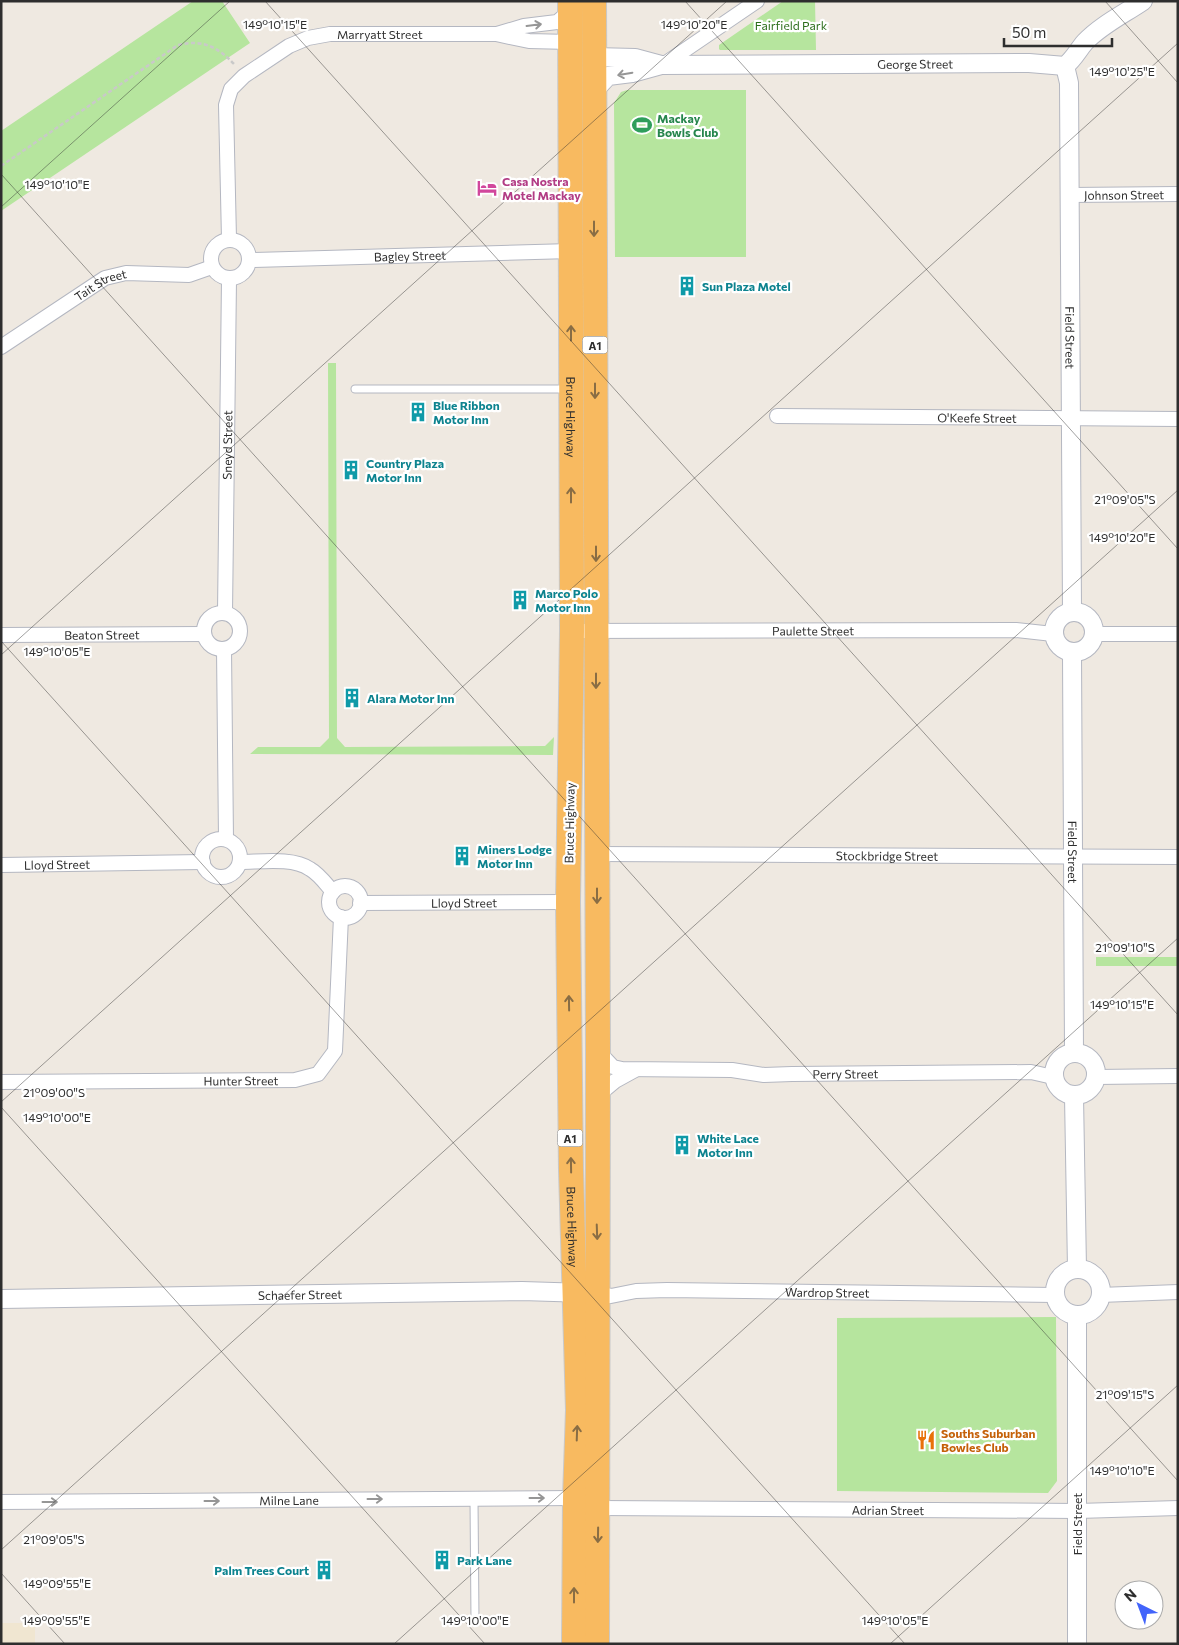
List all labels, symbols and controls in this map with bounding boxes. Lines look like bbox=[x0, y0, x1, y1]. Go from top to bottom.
scale bar bbox=[1004, 15, 1112, 47]
text: 149°10'15"E bbox=[243, 17, 307, 31]
text: 149°10'20"E bbox=[661, 17, 727, 31]
park label: Fairfield Park bbox=[755, 18, 828, 32]
one-way arrow bbox=[526, 20, 542, 30]
text: 50 m bbox=[1012, 23, 1046, 41]
street label: Marryatt Street bbox=[337, 27, 423, 41]
street label: George Street bbox=[877, 56, 953, 71]
text: 149°10'25"E bbox=[1089, 64, 1155, 78]
one-way arrow bbox=[617, 69, 633, 79]
place label: Mackay Bowls Club bbox=[657, 111, 718, 139]
sports icon: Mackay Bowls Club bbox=[631, 114, 653, 136]
place label: Casa Nostra Motel Mackay bbox=[502, 174, 581, 202]
text: 149°10'10"E bbox=[24, 177, 90, 191]
hotel icon: Casa Nostra Motel Mackay bbox=[476, 177, 498, 199]
street label: Johnson Street bbox=[1084, 187, 1164, 203]
one-way arrow bbox=[589, 220, 599, 236]
street label: Bagley Street bbox=[374, 248, 446, 264]
street label: Tait Street bbox=[72, 266, 128, 303]
building icon: Sun Plaza Motel bbox=[676, 275, 698, 297]
place label: Sun Plaza Motel bbox=[702, 279, 791, 293]
street label: Field Street bbox=[1063, 306, 1078, 369]
one-way arrow bbox=[566, 325, 576, 341]
road number: A1 bbox=[582, 336, 608, 354]
street label: Bruce Highway bbox=[564, 376, 578, 458]
one-way arrow bbox=[590, 382, 600, 399]
place label: Blue Ribbon Motor Inn bbox=[433, 398, 500, 426]
building icon: Blue Ribbon Motor Inn bbox=[407, 401, 429, 423]
street label: Sneyd Street bbox=[220, 410, 234, 480]
street label: O'Keefe Street bbox=[937, 410, 1017, 425]
place label: Country Plaza Motor Inn bbox=[366, 456, 444, 484]
building icon: Country Plaza Motor Inn bbox=[340, 459, 362, 481]
one-way arrow bbox=[566, 487, 576, 504]
text: 21°09'05"S bbox=[1094, 492, 1156, 506]
text: 149°10'20"E bbox=[1089, 530, 1155, 544]
one-way arrow bbox=[591, 545, 601, 561]
place label: Marco Polo Motor Inn bbox=[535, 586, 598, 614]
building icon: Marco Polo Motor Inn bbox=[509, 589, 531, 611]
street label: Paulette Street bbox=[772, 623, 854, 638]
street label: Beaton Street bbox=[64, 627, 140, 642]
text: 149°10'05"E bbox=[24, 644, 90, 658]
one-way arrow bbox=[591, 672, 601, 688]
building icon: Alara Motor Inn bbox=[341, 687, 363, 709]
place label: Alara Motor Inn bbox=[367, 691, 454, 705]
street label: Bruce Highway bbox=[561, 782, 577, 864]
street label: Field Street bbox=[1066, 821, 1080, 883]
place label: Miners Lodge Motor Inn bbox=[477, 842, 552, 870]
building icon: Miners Lodge Motor Inn bbox=[451, 845, 473, 867]
street label: Stockbridge Street bbox=[836, 848, 938, 863]
street label: Lloyd Street bbox=[24, 857, 90, 872]
one-way arrow bbox=[592, 887, 602, 903]
street label: Lloyd Street bbox=[431, 895, 497, 910]
text: 21°09'10"S bbox=[1095, 940, 1155, 954]
one-way arrow bbox=[564, 995, 574, 1011]
text: 149°10'15"E bbox=[1090, 997, 1154, 1011]
street label: Perry Street bbox=[813, 1066, 878, 1081]
street label: Hunter Street bbox=[204, 1073, 279, 1088]
text: 21°09'00"S bbox=[23, 1085, 85, 1099]
text: 149°10'00"E bbox=[23, 1110, 91, 1124]
road number: A1 bbox=[558, 1130, 582, 1146]
place label: White Lace Motor Inn bbox=[697, 1131, 759, 1159]
building icon: White Lace Motor Inn bbox=[671, 1134, 693, 1156]
one-way arrow bbox=[566, 1157, 576, 1174]
street label: Bruce Highway bbox=[564, 1186, 581, 1268]
one-way arrow bbox=[592, 1224, 602, 1240]
street label: Wardrop Street bbox=[785, 1285, 870, 1300]
street label: Schaefer Street bbox=[258, 1287, 342, 1302]
text: 21°09'15"S bbox=[1096, 1387, 1154, 1401]
one-way arrow bbox=[573, 1425, 582, 1441]
place label: Souths Suburban Bowles Club bbox=[941, 1426, 1035, 1454]
restaurant icon: Souths Suburban Bowles Club bbox=[915, 1429, 937, 1451]
text: 149°10'10"E bbox=[1089, 1463, 1155, 1477]
street label: Milne Lane bbox=[259, 1493, 319, 1507]
one-way arrow bbox=[529, 1493, 545, 1503]
street label: Field Street bbox=[1070, 1493, 1084, 1555]
one-way arrow bbox=[366, 1494, 383, 1504]
one-way arrow bbox=[204, 1496, 220, 1506]
one-way arrow bbox=[42, 1497, 58, 1507]
street label: Adrian Street bbox=[852, 1503, 924, 1517]
one-way arrow bbox=[593, 1526, 603, 1542]
text: 21°09'05"S bbox=[23, 1532, 85, 1546]
building icon: Park Lane bbox=[431, 1549, 453, 1571]
place label: Park Lane bbox=[457, 1553, 512, 1567]
building icon: Palm Trees Court bbox=[313, 1559, 335, 1581]
place label: Palm Trees Court bbox=[214, 1563, 309, 1577]
text: 149°09'55"E bbox=[23, 1576, 91, 1590]
north arrow bbox=[1114, 1580, 1164, 1630]
text: N bbox=[1120, 1585, 1140, 1605]
one-way arrow bbox=[569, 1587, 579, 1604]
text: 149°09'55"E bbox=[22, 1613, 90, 1627]
text: 149°10'00"E bbox=[441, 1613, 509, 1627]
text: 149°10'05"E bbox=[862, 1613, 928, 1627]

